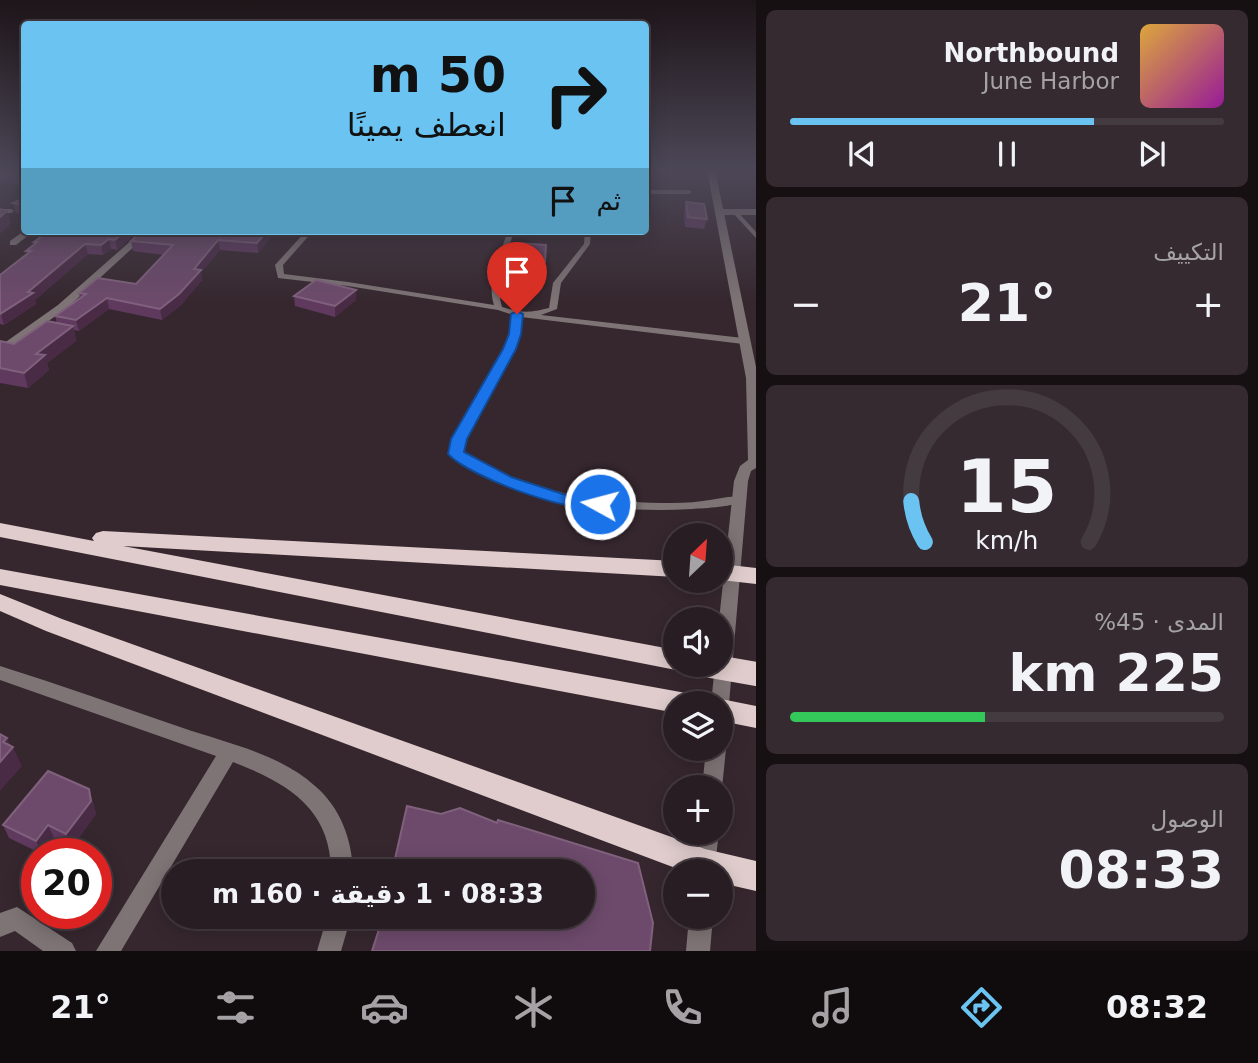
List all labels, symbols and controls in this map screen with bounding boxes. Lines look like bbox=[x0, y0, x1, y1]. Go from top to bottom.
text: Northbound bbox=[944, 38, 1119, 68]
text: 50 m bbox=[370, 47, 506, 104]
icon: right bbox=[530, 49, 621, 140]
text: June Harbor bbox=[983, 68, 1119, 94]
text: انعطف يمينًا bbox=[347, 106, 506, 144]
icon: previous bbox=[843, 135, 881, 173]
icon: pause bbox=[988, 135, 1026, 173]
icon: next bbox=[1133, 135, 1171, 173]
icon: arrive bbox=[544, 182, 582, 220]
text: ثم bbox=[596, 186, 621, 216]
text: التكييف bbox=[1153, 239, 1224, 265]
pin bbox=[487, 242, 547, 314]
icon: arrive bbox=[498, 253, 536, 291]
text: 21° bbox=[958, 273, 1056, 333]
text: − bbox=[790, 282, 822, 326]
text: + bbox=[1192, 282, 1224, 326]
text: 15 bbox=[956, 444, 1058, 529]
position arrow bbox=[563, 467, 637, 541]
north arrow bbox=[663, 523, 733, 593]
map controls bbox=[663, 523, 733, 929]
text: km/h bbox=[975, 525, 1039, 554]
button: sound bbox=[663, 607, 733, 677]
text: المدى · 45% bbox=[1094, 609, 1224, 635]
text: 225 km bbox=[1009, 643, 1224, 703]
button: layers bbox=[663, 691, 733, 761]
button: + bbox=[663, 775, 733, 845]
text: الوصول bbox=[1151, 806, 1224, 832]
speed limit sign: 20 bbox=[21, 838, 112, 929]
text: 08:33 bbox=[1058, 840, 1224, 900]
button: − bbox=[663, 859, 733, 929]
text: 08:33 · 1 دقيقة · 160 m bbox=[212, 879, 544, 909]
icon: filters bbox=[211, 983, 260, 1032]
icon: car bbox=[360, 983, 409, 1032]
icon: climate bbox=[509, 983, 558, 1032]
icon: phone bbox=[658, 983, 707, 1032]
icon: music bbox=[808, 983, 857, 1032]
icon: directions bbox=[957, 983, 1006, 1032]
text: 21° bbox=[50, 988, 111, 1026]
text: 08:32 bbox=[1106, 988, 1208, 1026]

